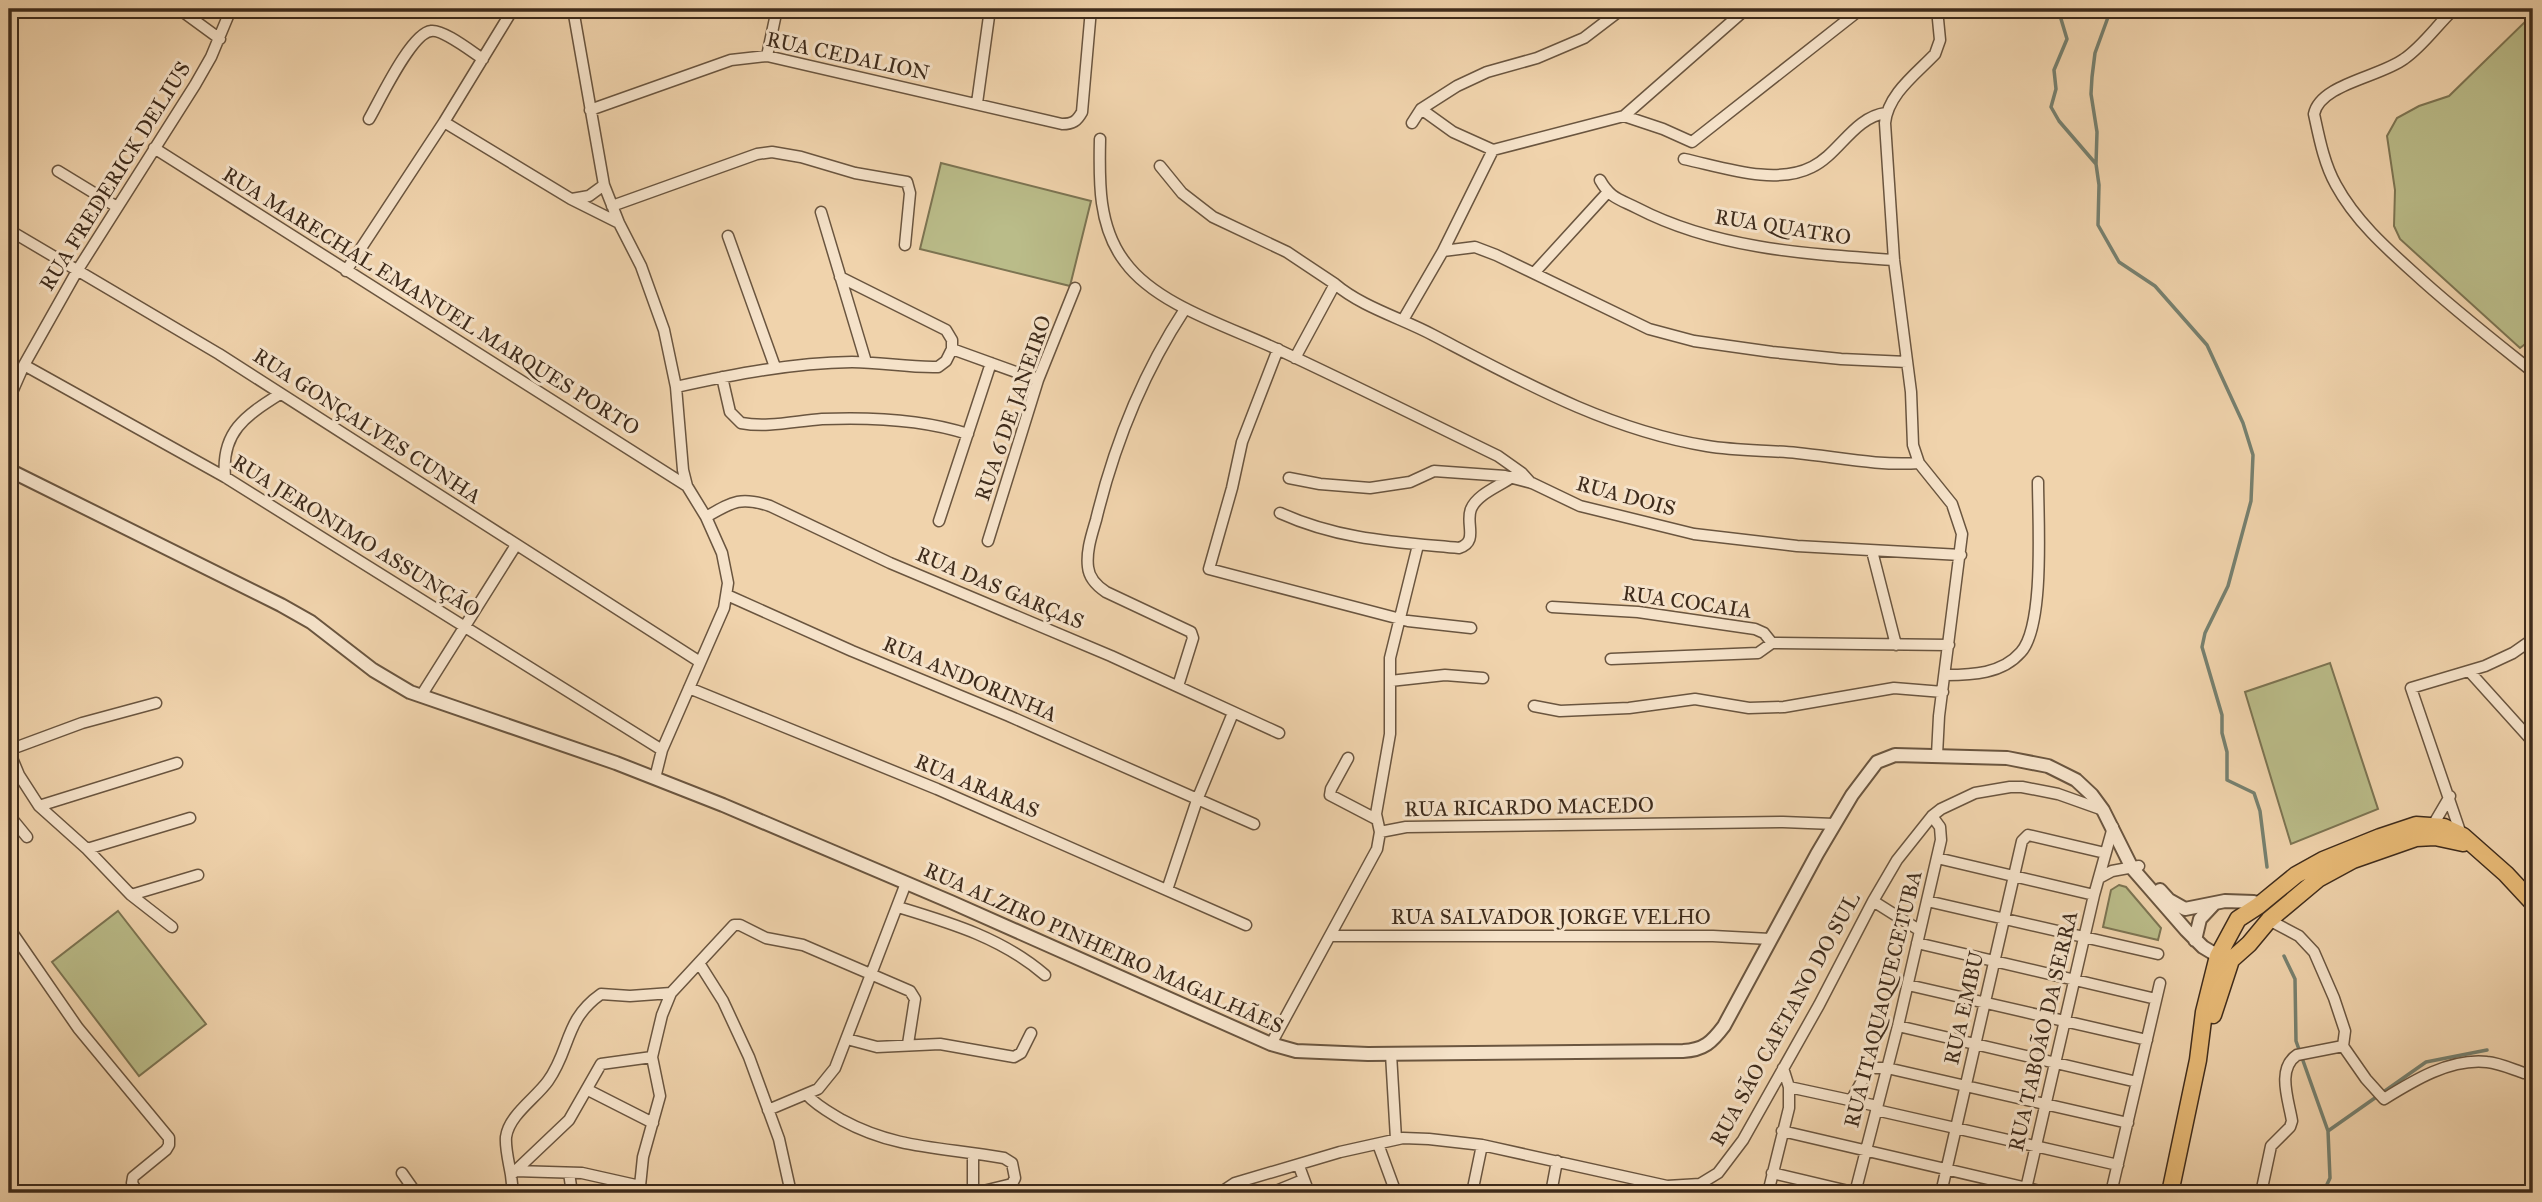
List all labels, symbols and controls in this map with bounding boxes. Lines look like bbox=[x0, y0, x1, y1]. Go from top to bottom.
street label: RUA CEDALION bbox=[764, 26, 932, 86]
street label: RUA FREDERICK DELIUS bbox=[34, 57, 196, 295]
street label: RUA MARECHAL EMANUEL MARQUES PORTO bbox=[218, 161, 644, 441]
street label: RUA QUATRO bbox=[1713, 203, 1853, 251]
street label: RUA 6 DE JANEIRO bbox=[969, 312, 1057, 504]
street label: RUA GONÇALVES CUNHA bbox=[248, 342, 486, 510]
street label: RUA JERONIMO ASSUNÇÃO bbox=[227, 449, 485, 623]
street label: RUA DOIS bbox=[1573, 470, 1679, 522]
street label: RUA DAS GARÇAS bbox=[912, 541, 1088, 635]
street label: RUA COCAIA bbox=[1621, 580, 1753, 624]
street label: RUA ANDORINHA bbox=[879, 631, 1061, 727]
street label: RUA ARARAS bbox=[911, 748, 1043, 824]
street label: RUA RICARDO MACEDO bbox=[1404, 792, 1654, 822]
street label: RUA ALZIRO PINHEIRO MAGALHÃES bbox=[920, 857, 1288, 1039]
street label: RUA ITAQUAQUECETUBA bbox=[1838, 868, 1928, 1130]
street label: RUA SÃO CAETANO DO SUL bbox=[1704, 887, 1866, 1150]
street label: RUA SALVADOR JORGE VELHO bbox=[1391, 904, 1711, 930]
street label: RUA TABOÃO DA SERRA bbox=[2003, 908, 2083, 1154]
street label: RUA EMBU bbox=[1938, 948, 1990, 1067]

